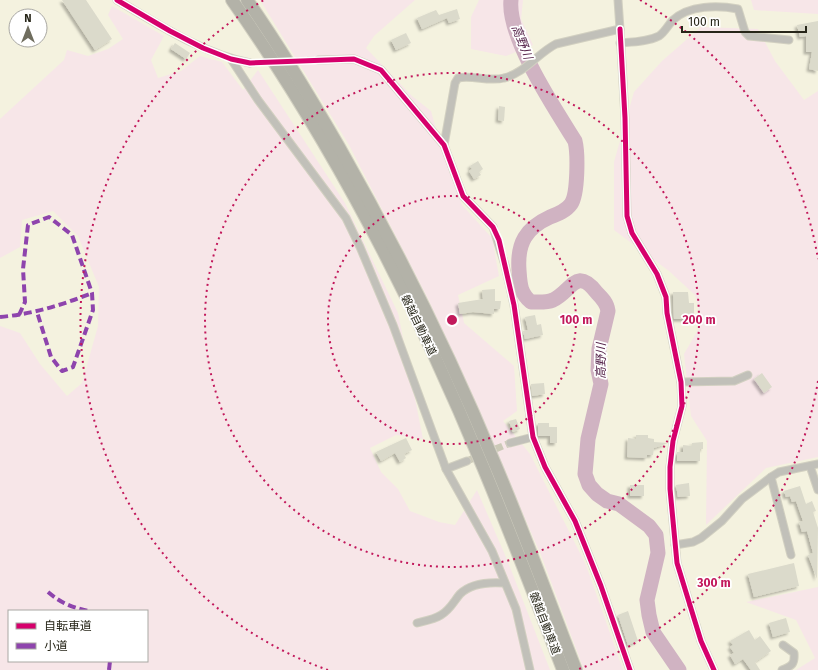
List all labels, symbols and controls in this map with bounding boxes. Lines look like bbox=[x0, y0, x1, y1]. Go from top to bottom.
north arrow bbox=[8, 8, 48, 48]
scale bar bbox=[682, 8, 806, 34]
text: N bbox=[24, 12, 32, 25]
text: 100 m bbox=[688, 15, 720, 29]
water label: 高野川 bbox=[509, 23, 536, 63]
street label: 磐越自動車道 bbox=[398, 293, 439, 358]
centre of rings bbox=[445, 313, 459, 327]
text: 100 m bbox=[560, 313, 592, 327]
text: 200 m bbox=[682, 313, 716, 327]
water label: 高野川 bbox=[594, 341, 608, 379]
text: 300 m bbox=[696, 576, 731, 590]
street label: 磐越自動車道 bbox=[527, 590, 562, 656]
legend bbox=[8, 610, 148, 662]
text: 自転車道 bbox=[44, 619, 92, 633]
text: 小道 bbox=[44, 639, 68, 653]

